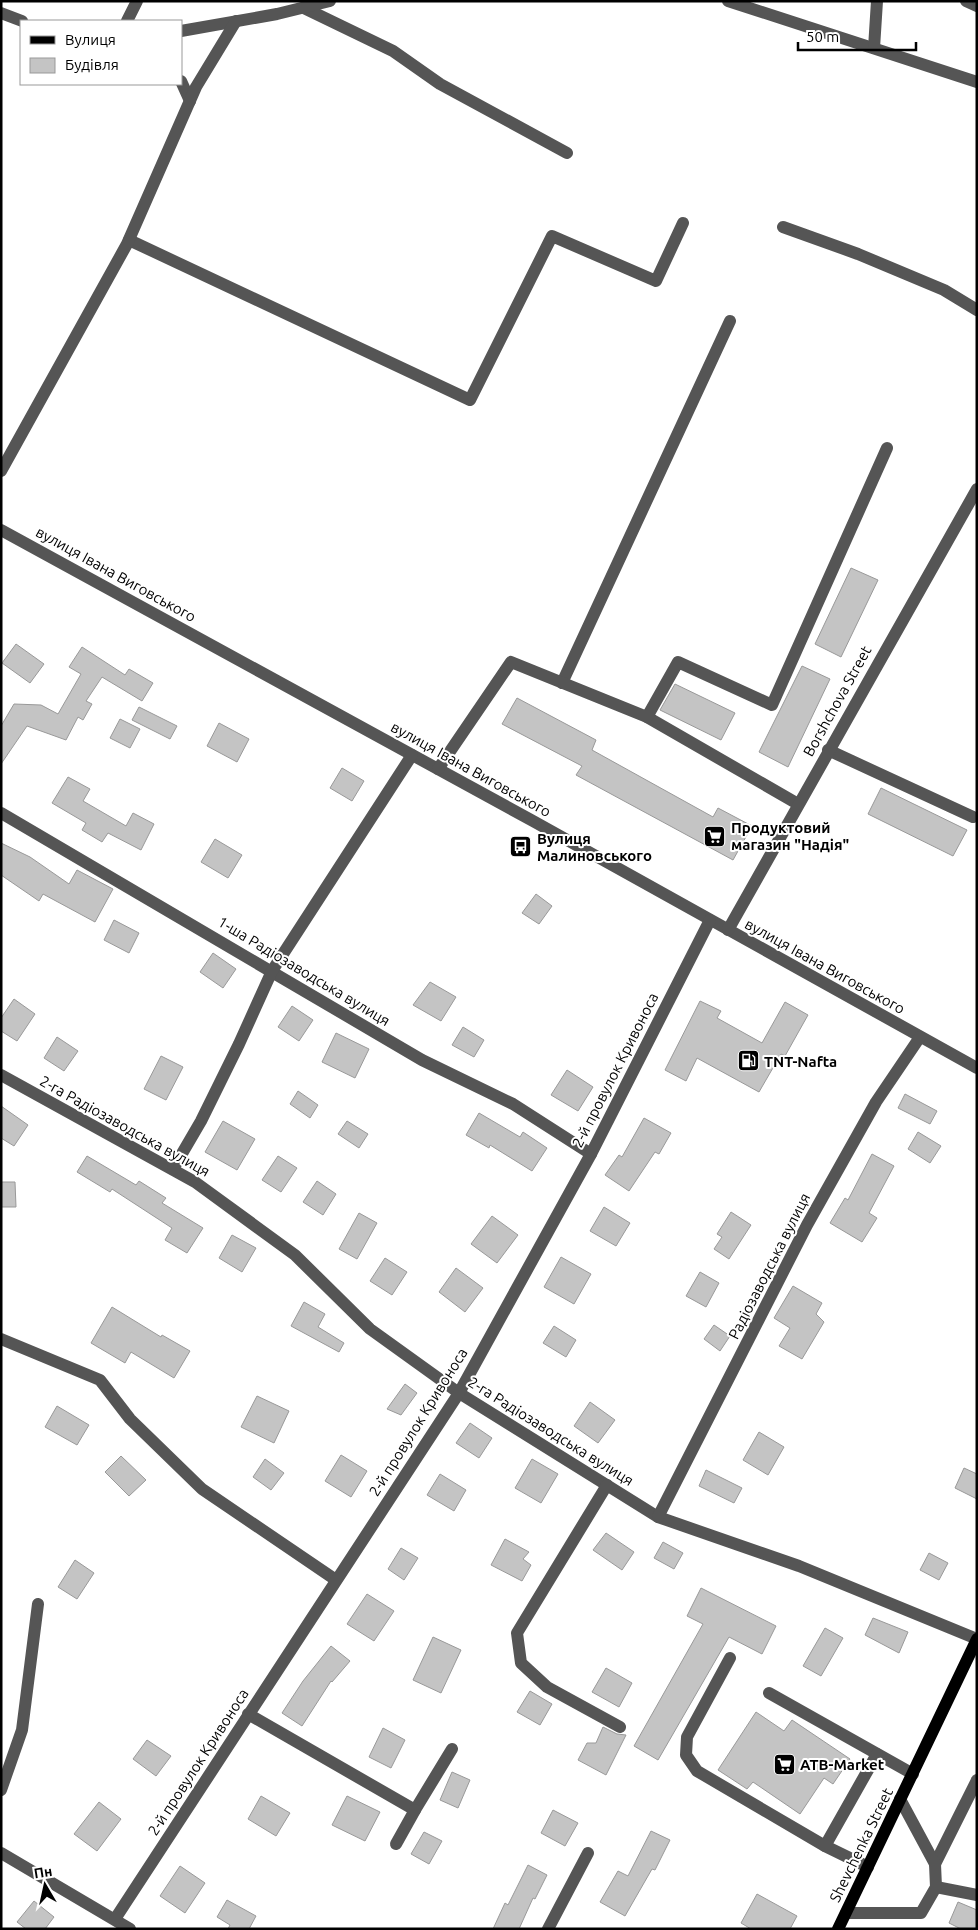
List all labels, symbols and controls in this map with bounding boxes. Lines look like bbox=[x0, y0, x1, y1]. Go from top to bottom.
legend bbox=[20, 20, 182, 85]
scale bar bbox=[798, 20, 916, 52]
text: 50 m bbox=[806, 28, 839, 45]
text: Вулиця bbox=[65, 31, 116, 48]
text: Будівля bbox=[65, 56, 119, 73]
street label: вулиця Івана Виговського bbox=[33, 523, 199, 625]
street label: Borshchova Street bbox=[800, 643, 874, 759]
street label: вулиця Івана Виговського bbox=[388, 718, 554, 820]
place label: Продуктовий магазин "Надія" bbox=[731, 819, 849, 853]
supermarket icon: Продуктовий магазин "Надія" bbox=[703, 824, 727, 848]
place label: Вулиця Малиновського bbox=[537, 830, 652, 864]
bus stop icon: Вулиця Малиновського bbox=[509, 835, 533, 859]
street label: 1-ша Радіозаводська вулиця bbox=[215, 913, 393, 1029]
street label: вулиця Івана Виговського bbox=[742, 915, 908, 1017]
street label: 2-й провулок Кривоноса bbox=[569, 990, 661, 1150]
fuel station icon: TNT-Nafta bbox=[736, 1049, 760, 1073]
place label: TNT-Nafta bbox=[764, 1053, 837, 1070]
street label: 2-га Радіозаводська вулиця bbox=[37, 1072, 213, 1180]
street label: Радіозаводська вулиця bbox=[725, 1190, 813, 1342]
street label: 2-й провулок Кривоноса bbox=[365, 1345, 471, 1499]
street label: 2-га Радіозаводська вулиця bbox=[465, 1373, 637, 1489]
street label: 2-й провулок Кривоноса bbox=[144, 1686, 252, 1838]
supermarket icon: ATB-Market bbox=[772, 1752, 796, 1776]
place label: ATB-Market bbox=[800, 1756, 885, 1773]
street label: Shevchenka Street bbox=[826, 1785, 896, 1905]
north arrow bbox=[20, 1860, 70, 1910]
text: Пн bbox=[33, 1863, 53, 1881]

